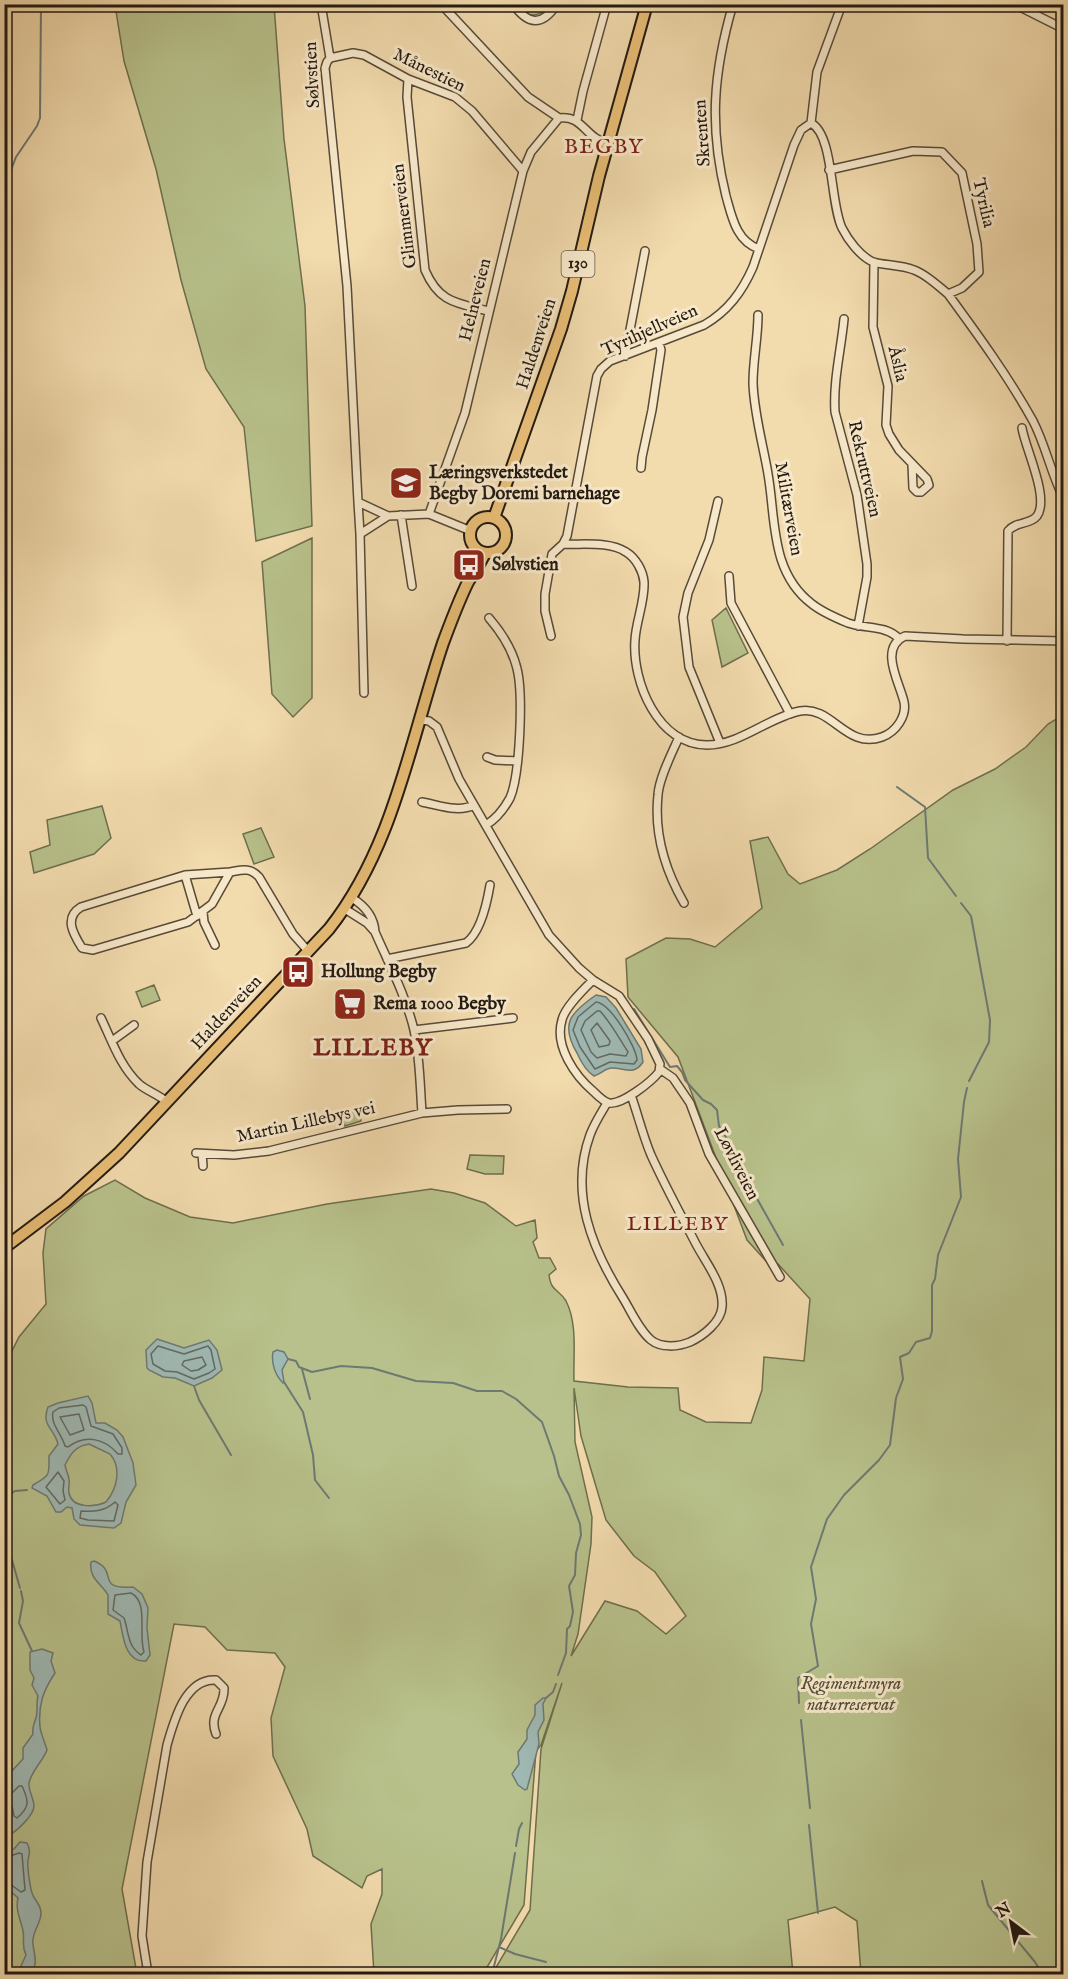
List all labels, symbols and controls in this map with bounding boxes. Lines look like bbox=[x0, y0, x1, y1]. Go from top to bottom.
street label: Sølvstien bbox=[300, 41, 326, 109]
street label: Månestien bbox=[389, 44, 469, 99]
street label: Skrenten bbox=[689, 98, 717, 167]
district label: BEGBY bbox=[564, 134, 644, 161]
street label: Glimmerveien bbox=[387, 162, 423, 270]
street label: Tyrilia bbox=[966, 176, 1000, 230]
road number: 130 bbox=[562, 251, 594, 277]
street label: Helneveien bbox=[455, 256, 498, 344]
street label: Haldenveien bbox=[512, 295, 563, 392]
street label: Tyrihjellveien bbox=[598, 299, 702, 362]
street label: Åslia bbox=[882, 342, 914, 384]
street label: Rekruttveien bbox=[842, 418, 886, 520]
street label: Militærveien bbox=[768, 460, 808, 558]
place label: Læringsverkstedet Begby Doremi barnehage bbox=[429, 462, 621, 506]
school or university icon: Læringsverkstedet Begby Doremi barnehage bbox=[388, 465, 424, 501]
bus stop icon: Sølvstien bbox=[451, 547, 487, 583]
place label: Sølvstien bbox=[492, 554, 559, 577]
bus stop icon: Hollung Begby bbox=[280, 954, 316, 990]
place label: Hollung Begby bbox=[321, 961, 438, 984]
street label: Haldenveien bbox=[187, 970, 268, 1055]
supermarket icon: Rema 1000 Begby bbox=[332, 986, 368, 1022]
place label: Rema 1000 Begby bbox=[373, 993, 507, 1016]
district label: LILLEBY bbox=[313, 1033, 433, 1064]
street label: Martin Lillebys vei bbox=[235, 1097, 378, 1149]
street label: Løvliveien bbox=[708, 1124, 764, 1205]
district label: LILLEBY bbox=[627, 1212, 729, 1237]
park label: Regimentsmyra naturreservat bbox=[801, 1673, 901, 1717]
north arrow bbox=[981, 1892, 1041, 1952]
text: N bbox=[992, 1899, 1015, 1924]

